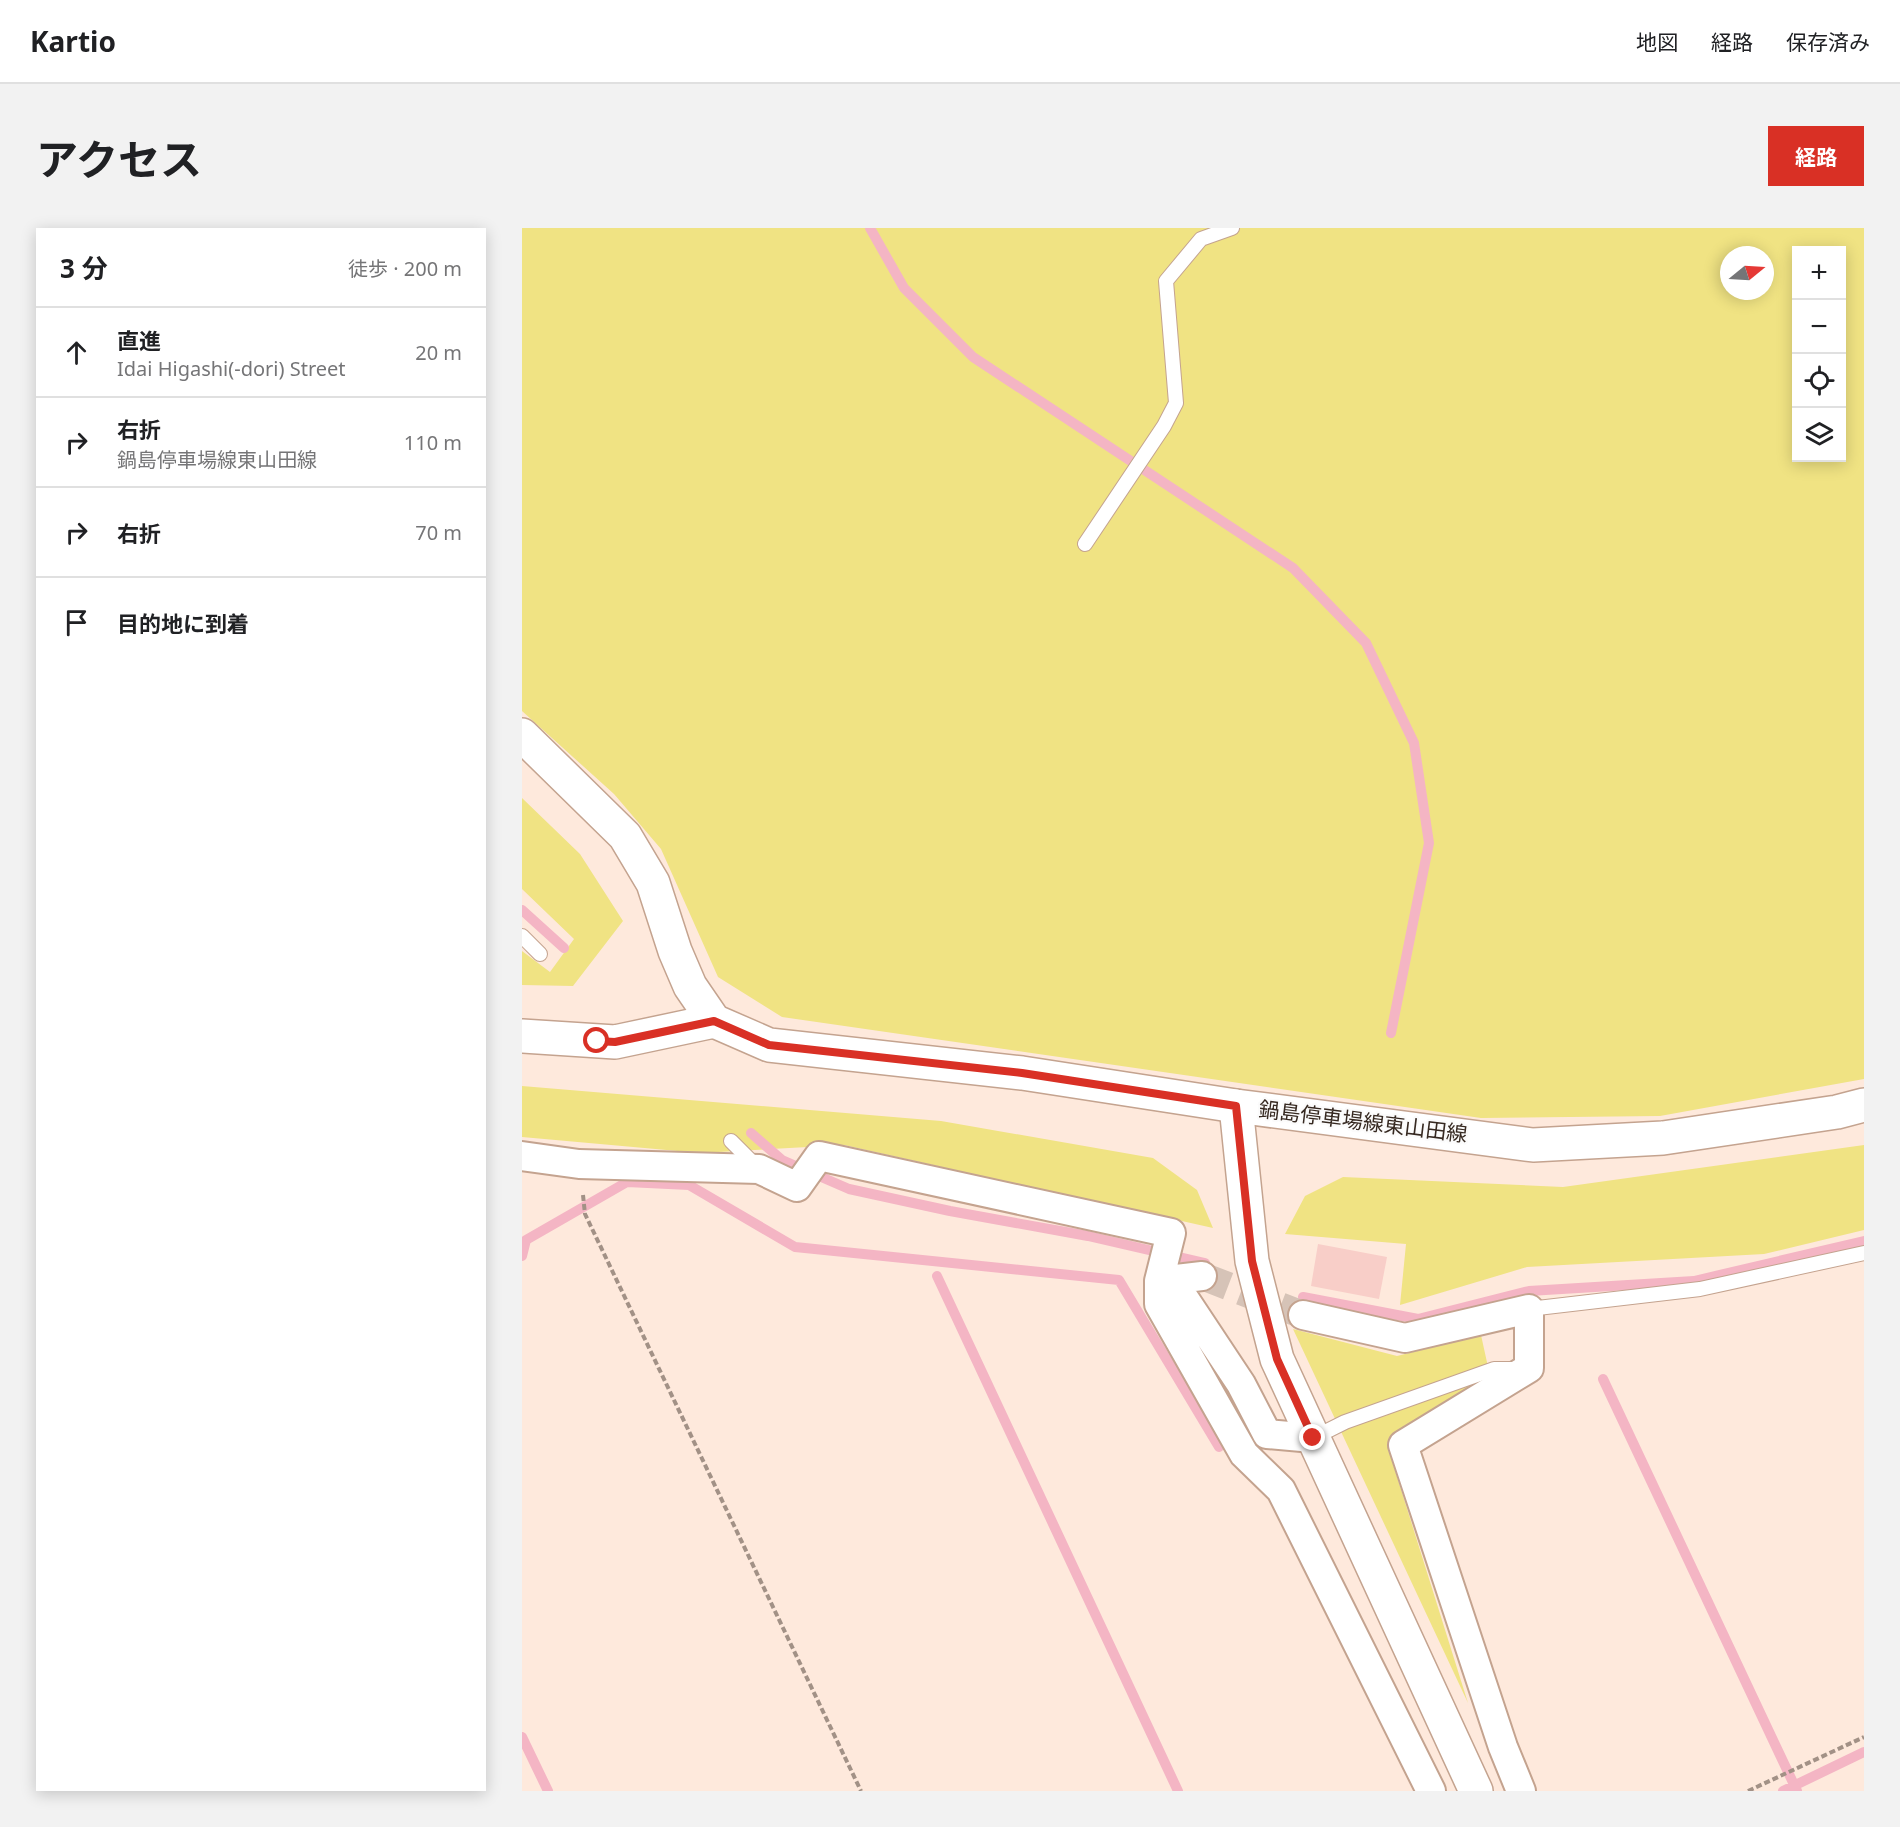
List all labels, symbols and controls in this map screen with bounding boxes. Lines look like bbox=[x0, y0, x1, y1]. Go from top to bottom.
text: Kartio bbox=[30, 22, 116, 60]
text: 地図 bbox=[1636, 28, 1678, 56]
text: 経路 bbox=[1711, 28, 1753, 56]
text: 保存済み bbox=[1786, 28, 1870, 56]
button: 経路 bbox=[1768, 126, 1864, 186]
text: アクセス bbox=[36, 130, 202, 187]
north arrow bbox=[1720, 246, 1774, 300]
map controls bbox=[1792, 246, 1846, 462]
button: + bbox=[1792, 246, 1846, 300]
text: 3 分 bbox=[60, 250, 108, 286]
text: 徒歩 · 200 m bbox=[348, 255, 462, 282]
button: − bbox=[1792, 300, 1846, 354]
text: 直進 bbox=[117, 325, 161, 355]
icon: ahead bbox=[60, 336, 93, 369]
text: 20 m bbox=[415, 339, 462, 366]
button: locate bbox=[1792, 354, 1846, 408]
text: Idai Higashi(-dori) Street bbox=[117, 355, 346, 382]
button: layers bbox=[1792, 408, 1846, 462]
text: 右折 bbox=[117, 414, 161, 444]
icon: right bbox=[60, 426, 93, 459]
text: 110 m bbox=[404, 429, 462, 456]
text: 鍋島停車場線東山田線 bbox=[117, 446, 317, 473]
icon: right bbox=[60, 516, 93, 549]
text: 右折 bbox=[117, 518, 161, 548]
text: 70 m bbox=[415, 519, 462, 546]
icon: arrive bbox=[60, 606, 93, 639]
text: 目的地に到着 bbox=[117, 608, 249, 638]
route start bbox=[583, 1027, 609, 1053]
street label: 鍋島停車場線東山田線 bbox=[1257, 1094, 1469, 1148]
route end bbox=[1299, 1424, 1325, 1450]

